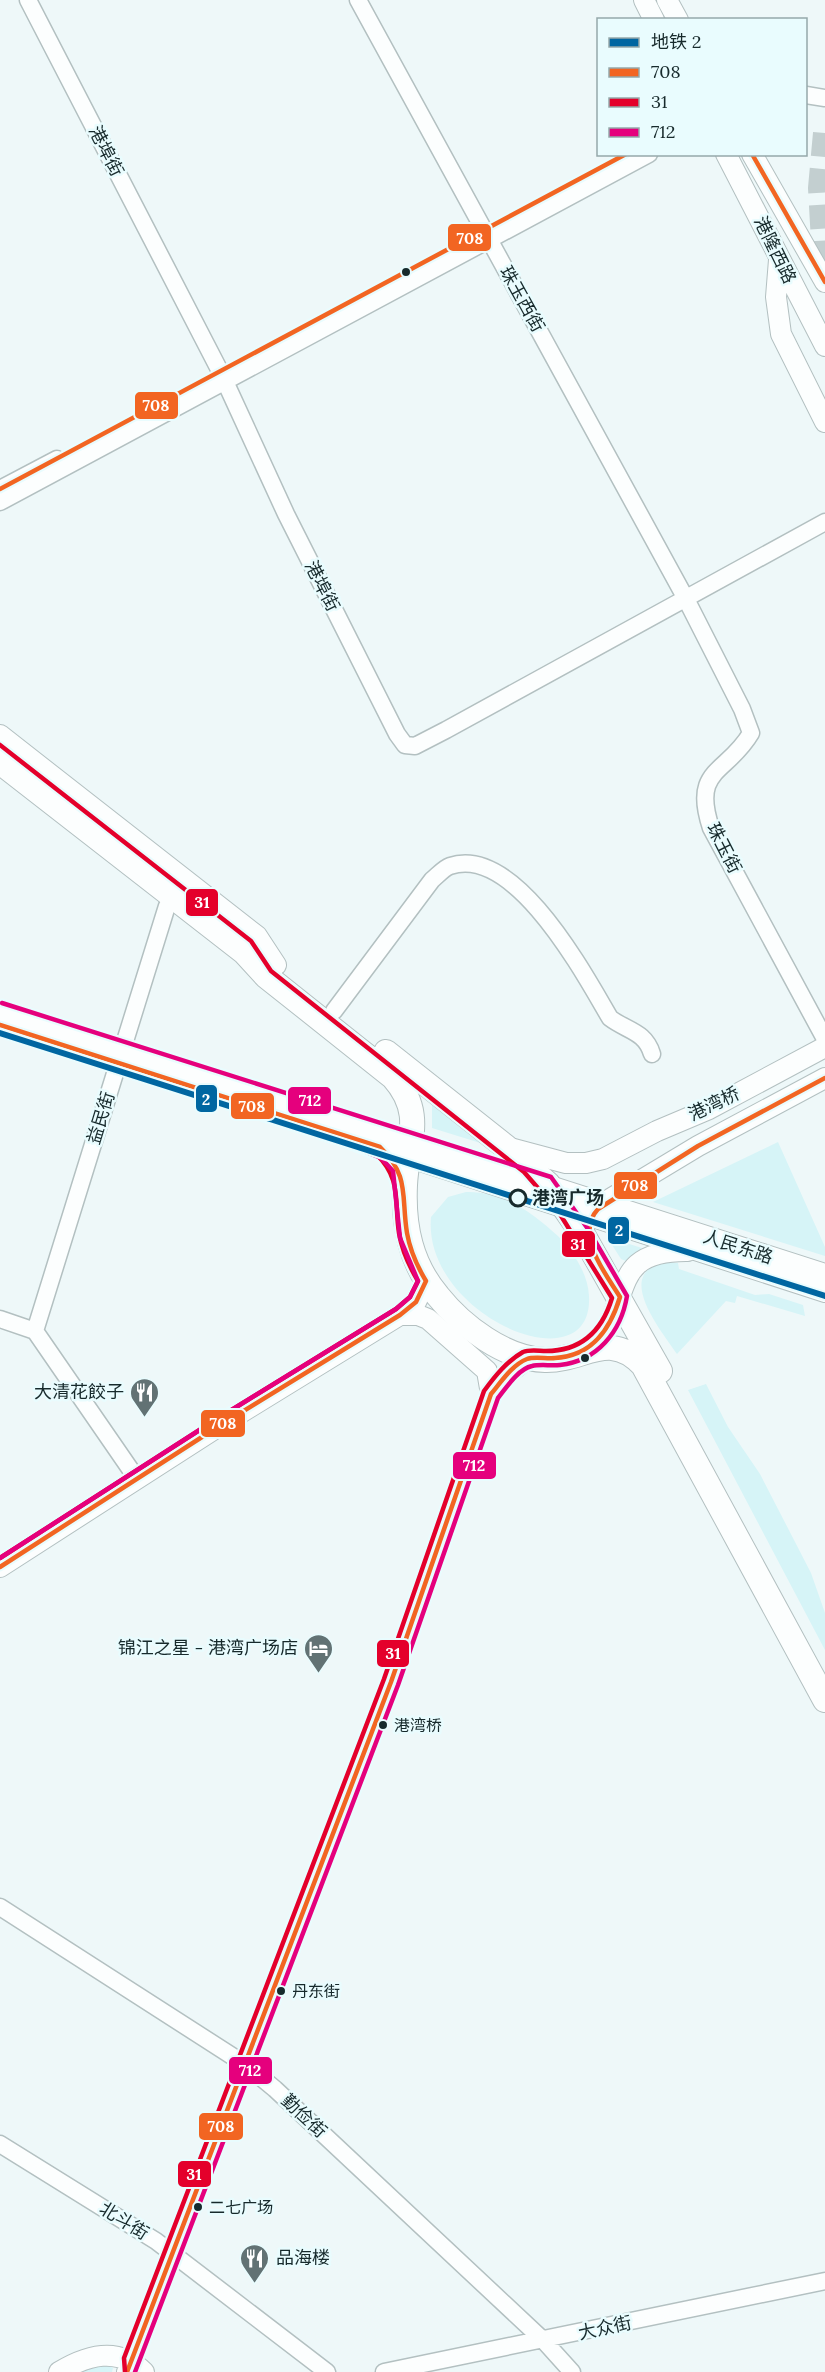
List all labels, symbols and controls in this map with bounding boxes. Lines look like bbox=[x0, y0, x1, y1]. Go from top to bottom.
legend bbox=[597, 18, 807, 156]
text: 地铁 2 bbox=[651, 30, 701, 53]
text: 708 bbox=[651, 60, 681, 83]
text: 31 bbox=[651, 90, 668, 113]
text: 712 bbox=[651, 120, 676, 143]
street label: 港埠街 bbox=[84, 121, 129, 180]
street label: 港隆西路 bbox=[749, 212, 802, 287]
line badge: 708 bbox=[447, 223, 492, 252]
text: 708 bbox=[457, 228, 483, 248]
street label: 珠玉西街 bbox=[495, 262, 550, 336]
unlabelled marker bbox=[400, 266, 412, 278]
line badge: 708 bbox=[134, 391, 179, 420]
text: 708 bbox=[143, 395, 169, 415]
street label: 港埠街 bbox=[300, 556, 345, 615]
street label: 珠玉街 bbox=[702, 818, 747, 877]
line badge: 31 bbox=[185, 888, 219, 917]
text: 31 bbox=[194, 892, 210, 912]
street label: 港湾桥 bbox=[684, 1081, 743, 1126]
line badge: 2 bbox=[195, 1084, 218, 1113]
line badge: 712 bbox=[287, 1086, 332, 1115]
street label: 益民街 bbox=[82, 1089, 119, 1147]
text: 2 bbox=[202, 1089, 210, 1109]
text: 712 bbox=[299, 1090, 321, 1110]
line badge: 708 bbox=[230, 1092, 275, 1120]
text: 708 bbox=[239, 1096, 265, 1116]
line badge: 708 bbox=[613, 1171, 658, 1200]
text: 708 bbox=[622, 1175, 648, 1195]
place label: 港湾广场 bbox=[532, 1186, 604, 1209]
marker: 港湾广场 bbox=[509, 1189, 527, 1207]
line badge: 2 bbox=[607, 1216, 630, 1245]
text: 2 bbox=[615, 1220, 623, 1240]
street label: 人民东路 bbox=[700, 1224, 776, 1269]
line badge: 31 bbox=[561, 1230, 596, 1258]
text: 31 bbox=[570, 1234, 586, 1254]
unlabelled marker bbox=[579, 1352, 591, 1364]
restaurant icon: 大清花餃子 bbox=[129, 1376, 161, 1418]
place label: 大清花餃子 bbox=[34, 1380, 124, 1403]
line badge: 708 bbox=[200, 1409, 246, 1438]
text: 708 bbox=[210, 1413, 236, 1433]
line badge: 712 bbox=[452, 1451, 497, 1480]
text: 712 bbox=[463, 1455, 485, 1475]
hotel icon: 锦江之星 - 港湾广场店 bbox=[303, 1632, 335, 1674]
place label: 锦江之星 - 港湾广场店 bbox=[118, 1636, 298, 1659]
line badge: 31 bbox=[376, 1639, 410, 1668]
text: 31 bbox=[385, 1643, 401, 1663]
place label: 港湾桥 bbox=[394, 1715, 442, 1735]
marker: 港湾桥 bbox=[377, 1719, 389, 1731]
place label: 丹东街 bbox=[292, 1981, 340, 2001]
marker: 丹东街 bbox=[275, 1985, 287, 1997]
line badge: 712 bbox=[228, 2056, 273, 2085]
text: 712 bbox=[239, 2060, 261, 2080]
street label: 勤俭街 bbox=[277, 2089, 332, 2142]
line badge: 708 bbox=[198, 2112, 244, 2141]
text: 708 bbox=[208, 2116, 234, 2136]
line badge: 31 bbox=[177, 2160, 212, 2188]
text: 31 bbox=[186, 2164, 202, 2184]
street label: 北斗街 bbox=[95, 2197, 153, 2245]
place label: 二七广场 bbox=[209, 2197, 273, 2217]
marker: 二七广场 bbox=[192, 2201, 204, 2213]
restaurant icon: 品海楼 bbox=[239, 2242, 271, 2284]
place label: 品海楼 bbox=[276, 2246, 330, 2269]
street label: 大众街 bbox=[576, 2311, 634, 2344]

